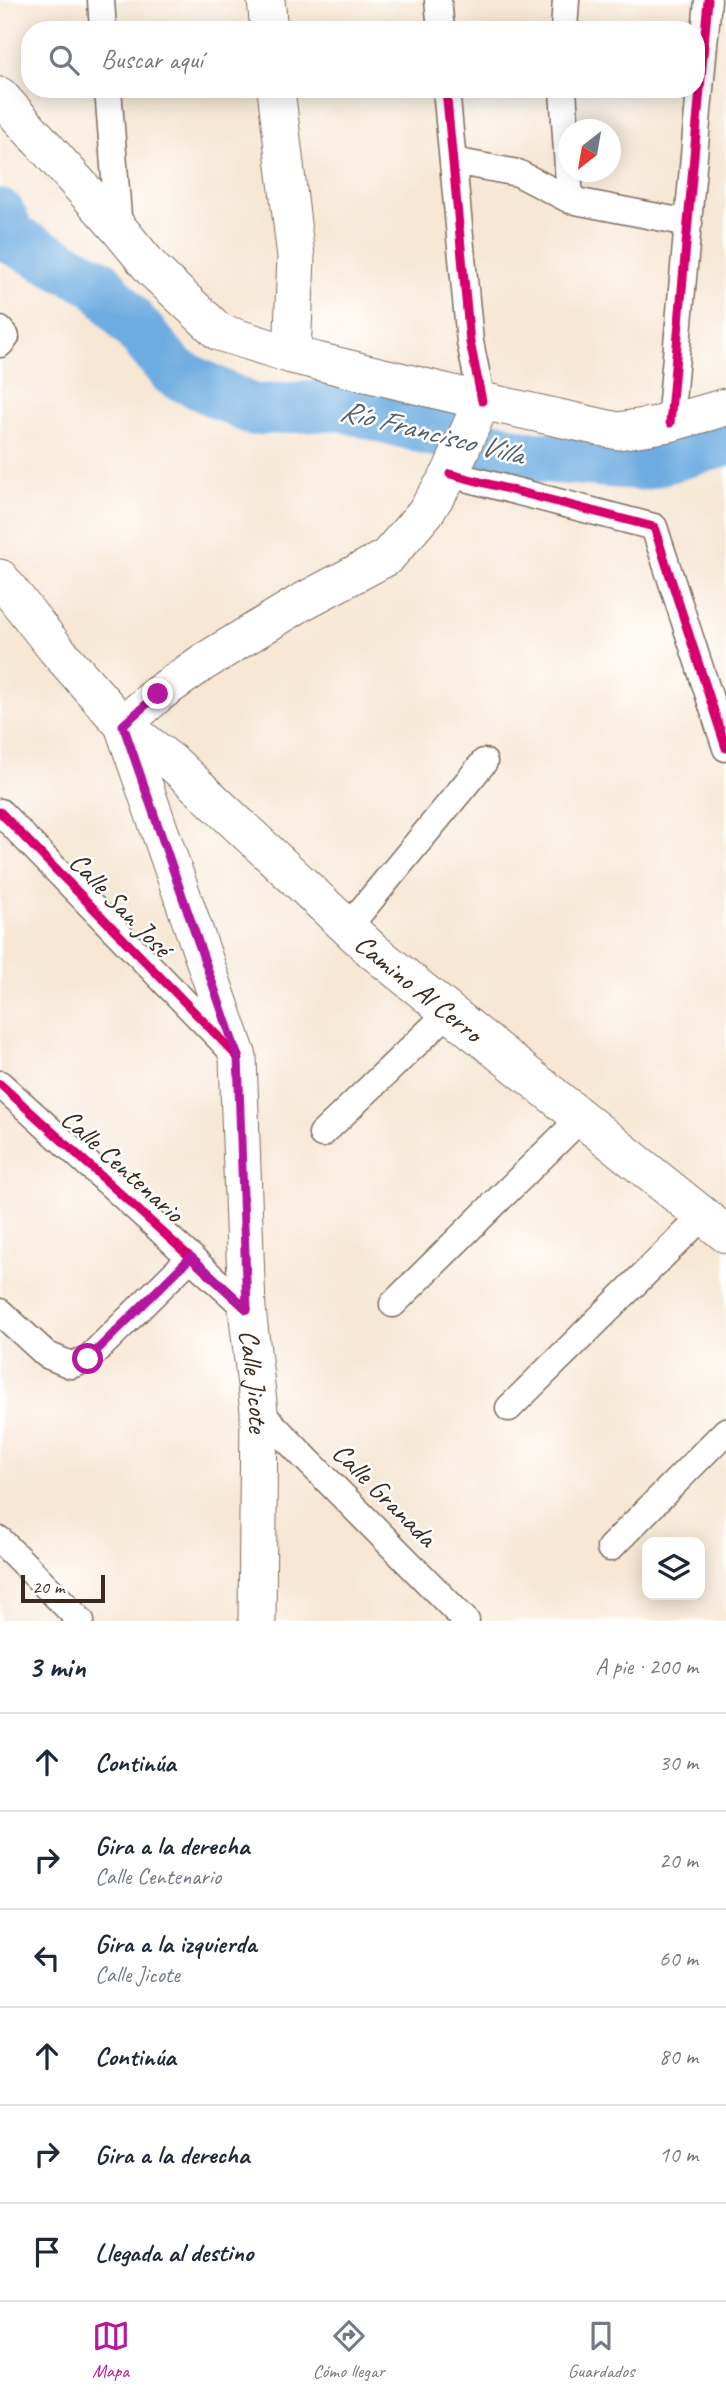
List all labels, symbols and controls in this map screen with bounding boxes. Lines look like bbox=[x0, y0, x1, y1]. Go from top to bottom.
search box bbox=[21, 21, 705, 98]
icon: search bbox=[45, 41, 83, 79]
text: Buscar aquí bbox=[101, 43, 203, 76]
north arrow bbox=[558, 119, 621, 182]
water label: Río Francisco Villa bbox=[336, 391, 531, 474]
route end bbox=[142, 678, 173, 709]
street label: Calle San José bbox=[62, 845, 182, 967]
street label: Camino Al Cerro bbox=[347, 926, 492, 1052]
street label: Calle Centenario bbox=[54, 1101, 193, 1231]
street label: Calle Jicote bbox=[232, 1328, 277, 1435]
route start bbox=[72, 1343, 103, 1374]
street label: Calle Granada bbox=[325, 1435, 445, 1555]
map controls bbox=[642, 1537, 705, 1600]
button: layers bbox=[642, 1537, 705, 1600]
scale bar bbox=[21, 1572, 105, 1604]
text: 20 m bbox=[32, 1575, 64, 1599]
text: 3 min bbox=[28, 1648, 85, 1686]
text: A pie · 200 m bbox=[595, 1652, 698, 1681]
icon: ahead bbox=[28, 1743, 66, 1781]
text: Continúa bbox=[95, 1746, 176, 1779]
text: 30 m bbox=[659, 1748, 698, 1777]
text: Gira a la derecha bbox=[95, 1829, 249, 1862]
icon: right bbox=[28, 1841, 66, 1879]
text: 20 m bbox=[659, 1846, 698, 1875]
text: Calle Centenario bbox=[95, 1862, 221, 1891]
text: Gira a la izquierda bbox=[95, 1927, 256, 1960]
icon: left bbox=[28, 1939, 66, 1977]
text: 60 m bbox=[659, 1944, 698, 1973]
text: Calle Jicote bbox=[95, 1960, 180, 1989]
icon: ahead bbox=[28, 2037, 66, 2075]
text: Continúa bbox=[95, 2040, 176, 2073]
text: 80 m bbox=[659, 2042, 698, 2071]
icon: right bbox=[28, 2135, 66, 2173]
text: Gira a la derecha bbox=[95, 2138, 249, 2171]
text: 10 m bbox=[659, 2140, 698, 2169]
icon: arrive bbox=[28, 2233, 66, 2271]
text: Llegada al destino bbox=[95, 2236, 253, 2269]
tab: Mapa bbox=[92, 2317, 130, 2383]
tab: Cómo llegar bbox=[313, 2317, 385, 2383]
tab: Guardados bbox=[568, 2317, 634, 2383]

